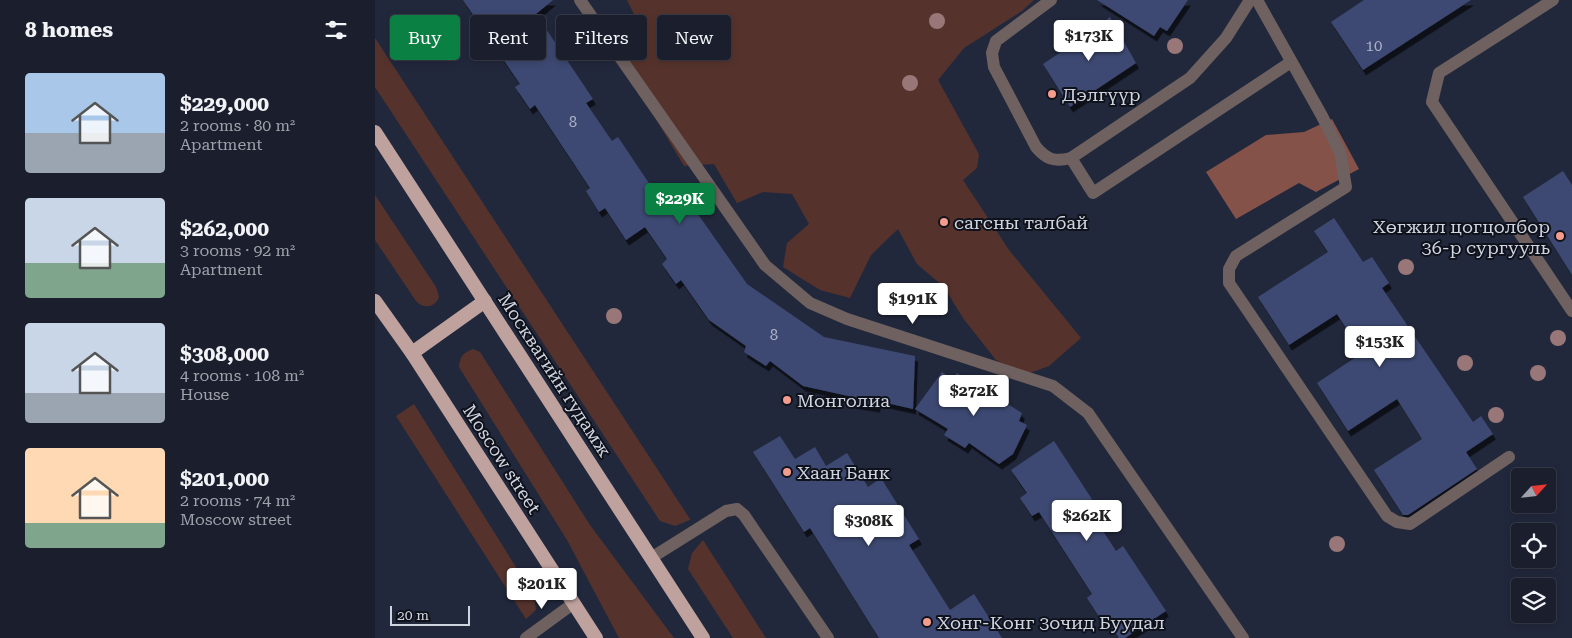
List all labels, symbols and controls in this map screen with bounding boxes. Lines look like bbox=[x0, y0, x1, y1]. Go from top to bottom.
chip: Buy bbox=[390, 15, 460, 60]
chip: Rent bbox=[470, 15, 546, 60]
chip: Filters bbox=[556, 15, 647, 60]
chip: New bbox=[657, 15, 731, 60]
icon: filters bbox=[322, 16, 350, 44]
text: 8 homes bbox=[25, 18, 113, 42]
pin: $173K bbox=[1054, 20, 1124, 62]
text: $173K bbox=[1065, 26, 1113, 45]
house number: 10 bbox=[1366, 37, 1382, 55]
place label: Дэлгүүр bbox=[1062, 84, 1141, 105]
marker: Дэлгүүр bbox=[1046, 88, 1058, 100]
text: $229,000 bbox=[180, 92, 269, 116]
icon: home bbox=[65, 93, 125, 153]
house number: 8 bbox=[569, 113, 577, 131]
text: 2 rooms · 80 m² bbox=[180, 116, 295, 135]
text: Apartment bbox=[180, 135, 263, 154]
pin: $229K bbox=[645, 182, 715, 225]
text: $229K bbox=[656, 189, 704, 208]
place label: сагсны талбай bbox=[954, 212, 1088, 233]
marker: сагсны талбай bbox=[938, 216, 950, 228]
place label: Хөгжил цогцолбор 36-р сургууль bbox=[1373, 216, 1551, 258]
text: $262,000 bbox=[180, 217, 269, 241]
icon: home bbox=[65, 218, 125, 278]
marker: Хөгжил цогцолбор 36-р сургууль bbox=[1554, 230, 1566, 242]
text: 3 rooms · 92 m² bbox=[180, 241, 295, 260]
text: Apartment bbox=[180, 260, 263, 279]
pin: $191K bbox=[878, 282, 948, 325]
street label: Москвагийн гудамж bbox=[494, 289, 616, 461]
text: $191K bbox=[889, 289, 937, 308]
house number: 8 bbox=[770, 326, 778, 344]
pin: $153K bbox=[1345, 326, 1415, 368]
text: $153K bbox=[1356, 332, 1404, 351]
text: $308,000 bbox=[180, 342, 269, 366]
icon: home bbox=[65, 343, 125, 403]
text: 4 rooms · 108 m² bbox=[180, 366, 304, 385]
pin: $272K bbox=[939, 374, 1009, 417]
text: $272K bbox=[950, 381, 998, 400]
text: House bbox=[180, 385, 229, 404]
place label: Монголиа bbox=[797, 390, 890, 411]
marker: Монголиа bbox=[781, 394, 793, 406]
street label: Moscow street bbox=[459, 401, 545, 518]
place label: Хаан Банк bbox=[797, 462, 890, 483]
marker: Хаан Банк bbox=[781, 466, 793, 478]
text: $201,000 bbox=[180, 467, 269, 491]
icon: home bbox=[65, 468, 125, 528]
north arrow bbox=[1511, 468, 1556, 512]
map controls bbox=[1511, 468, 1556, 623]
text: 2 rooms · 74 m² bbox=[180, 491, 295, 510]
pin: $262K bbox=[1052, 500, 1122, 542]
pin: $308K bbox=[834, 504, 904, 547]
text: $262K bbox=[1063, 506, 1111, 525]
text: Moscow street bbox=[180, 510, 292, 529]
text: $308K bbox=[845, 511, 893, 530]
button: locate bbox=[1511, 523, 1556, 568]
pin: $201K bbox=[507, 568, 577, 610]
text: $201K bbox=[518, 574, 566, 593]
button: layers bbox=[1511, 578, 1556, 623]
scale bar bbox=[390, 603, 470, 626]
text: 20 m bbox=[397, 607, 429, 623]
place label: Хонг-Kонг 3очид Буудал bbox=[937, 612, 1165, 633]
marker: Хонг-Kонг 3очид Буудал bbox=[921, 616, 933, 628]

